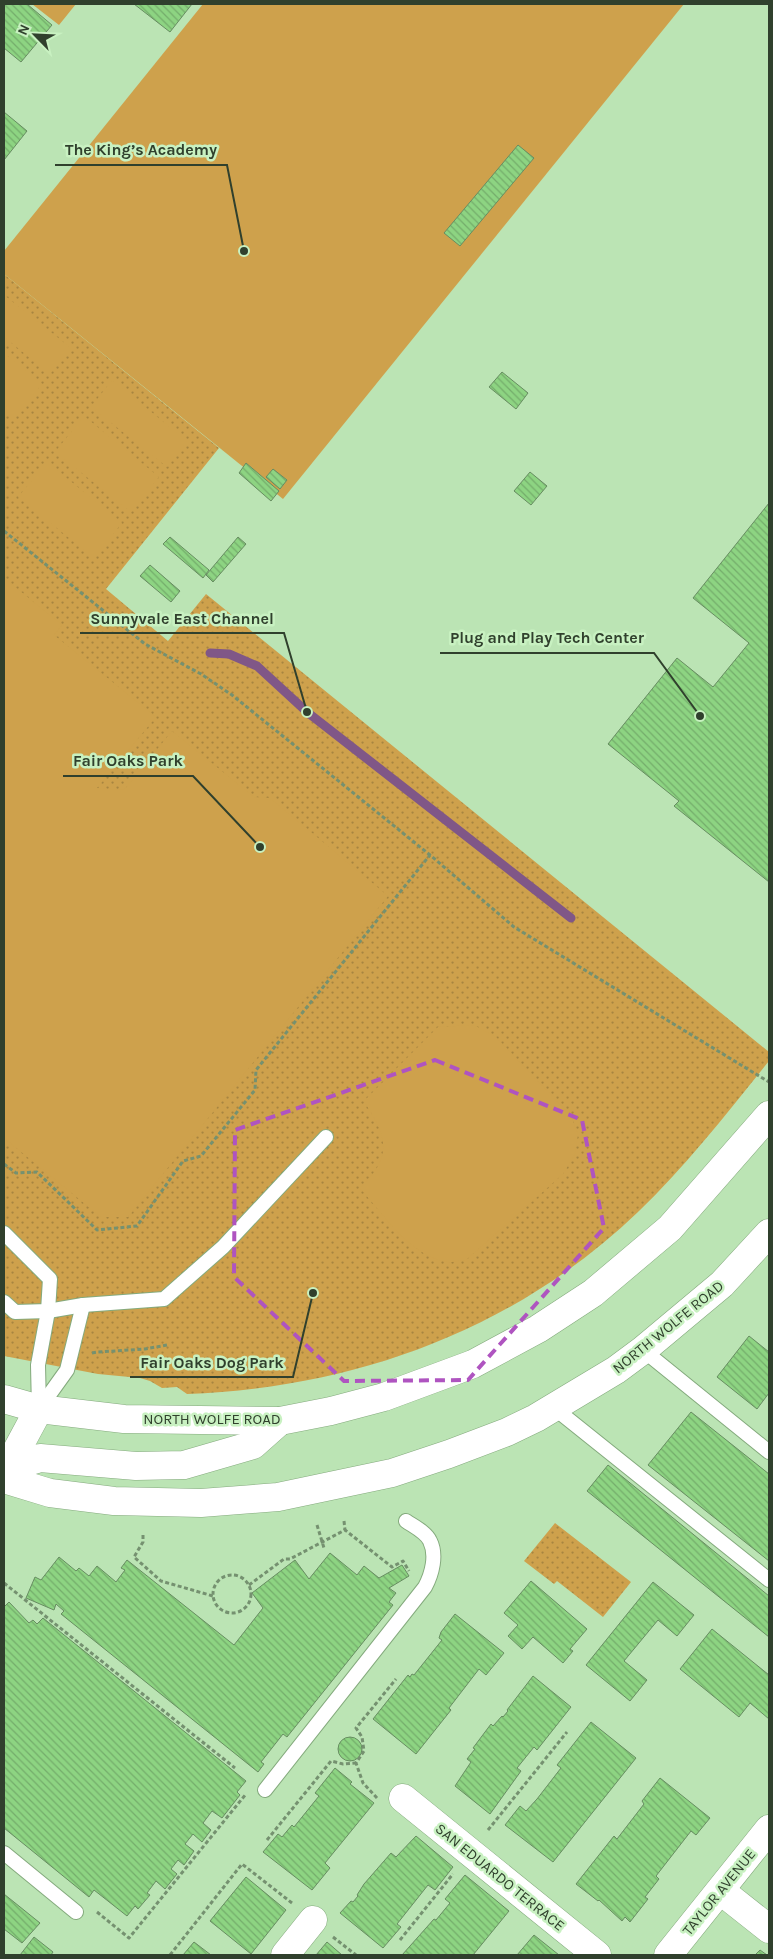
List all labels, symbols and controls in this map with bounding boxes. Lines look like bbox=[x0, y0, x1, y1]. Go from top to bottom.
north arrow bbox=[10, 10, 60, 60]
text: N bbox=[14, 22, 33, 38]
callout: The King’s Academy bbox=[55, 134, 227, 165]
text: The King’s Academy bbox=[65, 140, 217, 159]
callout: Sunnyvale East Channel bbox=[80, 602, 284, 633]
text: Sunnyvale East Channel bbox=[90, 609, 274, 628]
callout: Plug and Play Tech Center bbox=[440, 622, 654, 653]
text: Plug and Play Tech Center bbox=[450, 628, 645, 647]
callout: Fair Oaks Park bbox=[63, 745, 193, 776]
text: Fair Oaks Park bbox=[73, 751, 183, 770]
street label: NORTH WOLFE ROAD bbox=[609, 1277, 727, 1377]
callout: Fair Oaks Dog Park bbox=[130, 1346, 293, 1377]
text: Fair Oaks Dog Park bbox=[140, 1353, 284, 1372]
street label: NORTH WOLFE ROAD bbox=[143, 1410, 281, 1428]
street label: SAN EDUARDO TERRACE bbox=[432, 1819, 568, 1935]
street label: TAYLOR AVENUE bbox=[679, 1845, 759, 1939]

